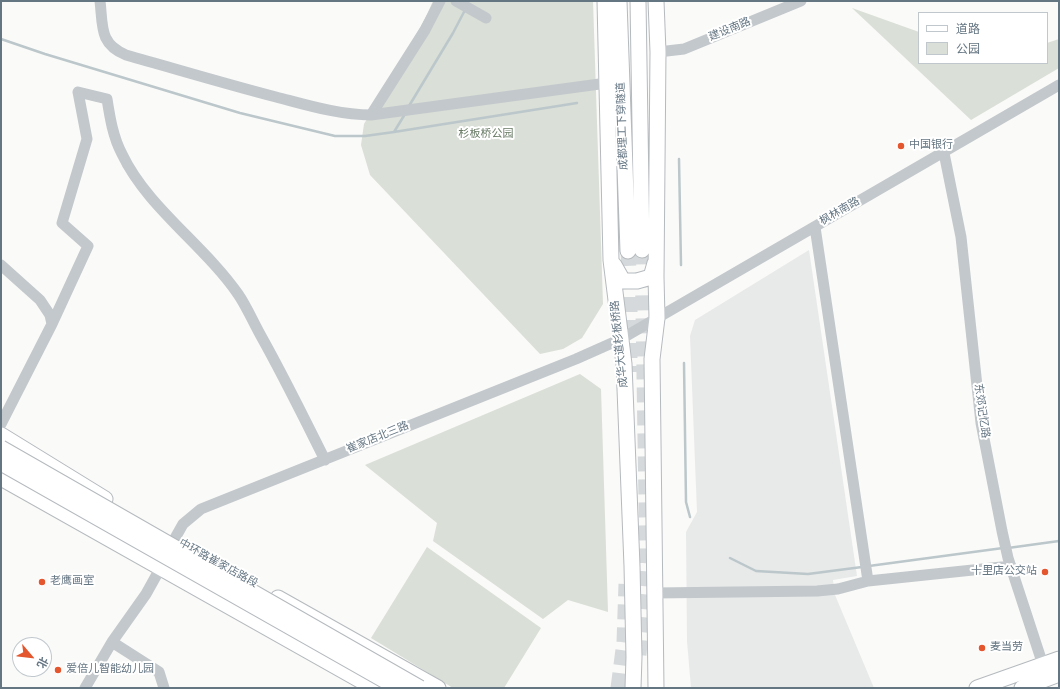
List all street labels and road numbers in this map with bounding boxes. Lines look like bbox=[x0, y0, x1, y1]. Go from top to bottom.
street label: 建设南路 bbox=[707, 16, 753, 44]
street label: 成都理工下穿隧道 bbox=[615, 82, 631, 170]
street label: 枫林南路 bbox=[818, 195, 862, 229]
street label: 成华大道杉板桥路 bbox=[609, 300, 631, 388]
street label: 东郊记忆路 bbox=[971, 383, 991, 439]
street label: 崔家店北三路 bbox=[345, 420, 411, 456]
street label: 中环路崔家店路段 bbox=[176, 537, 260, 591]

